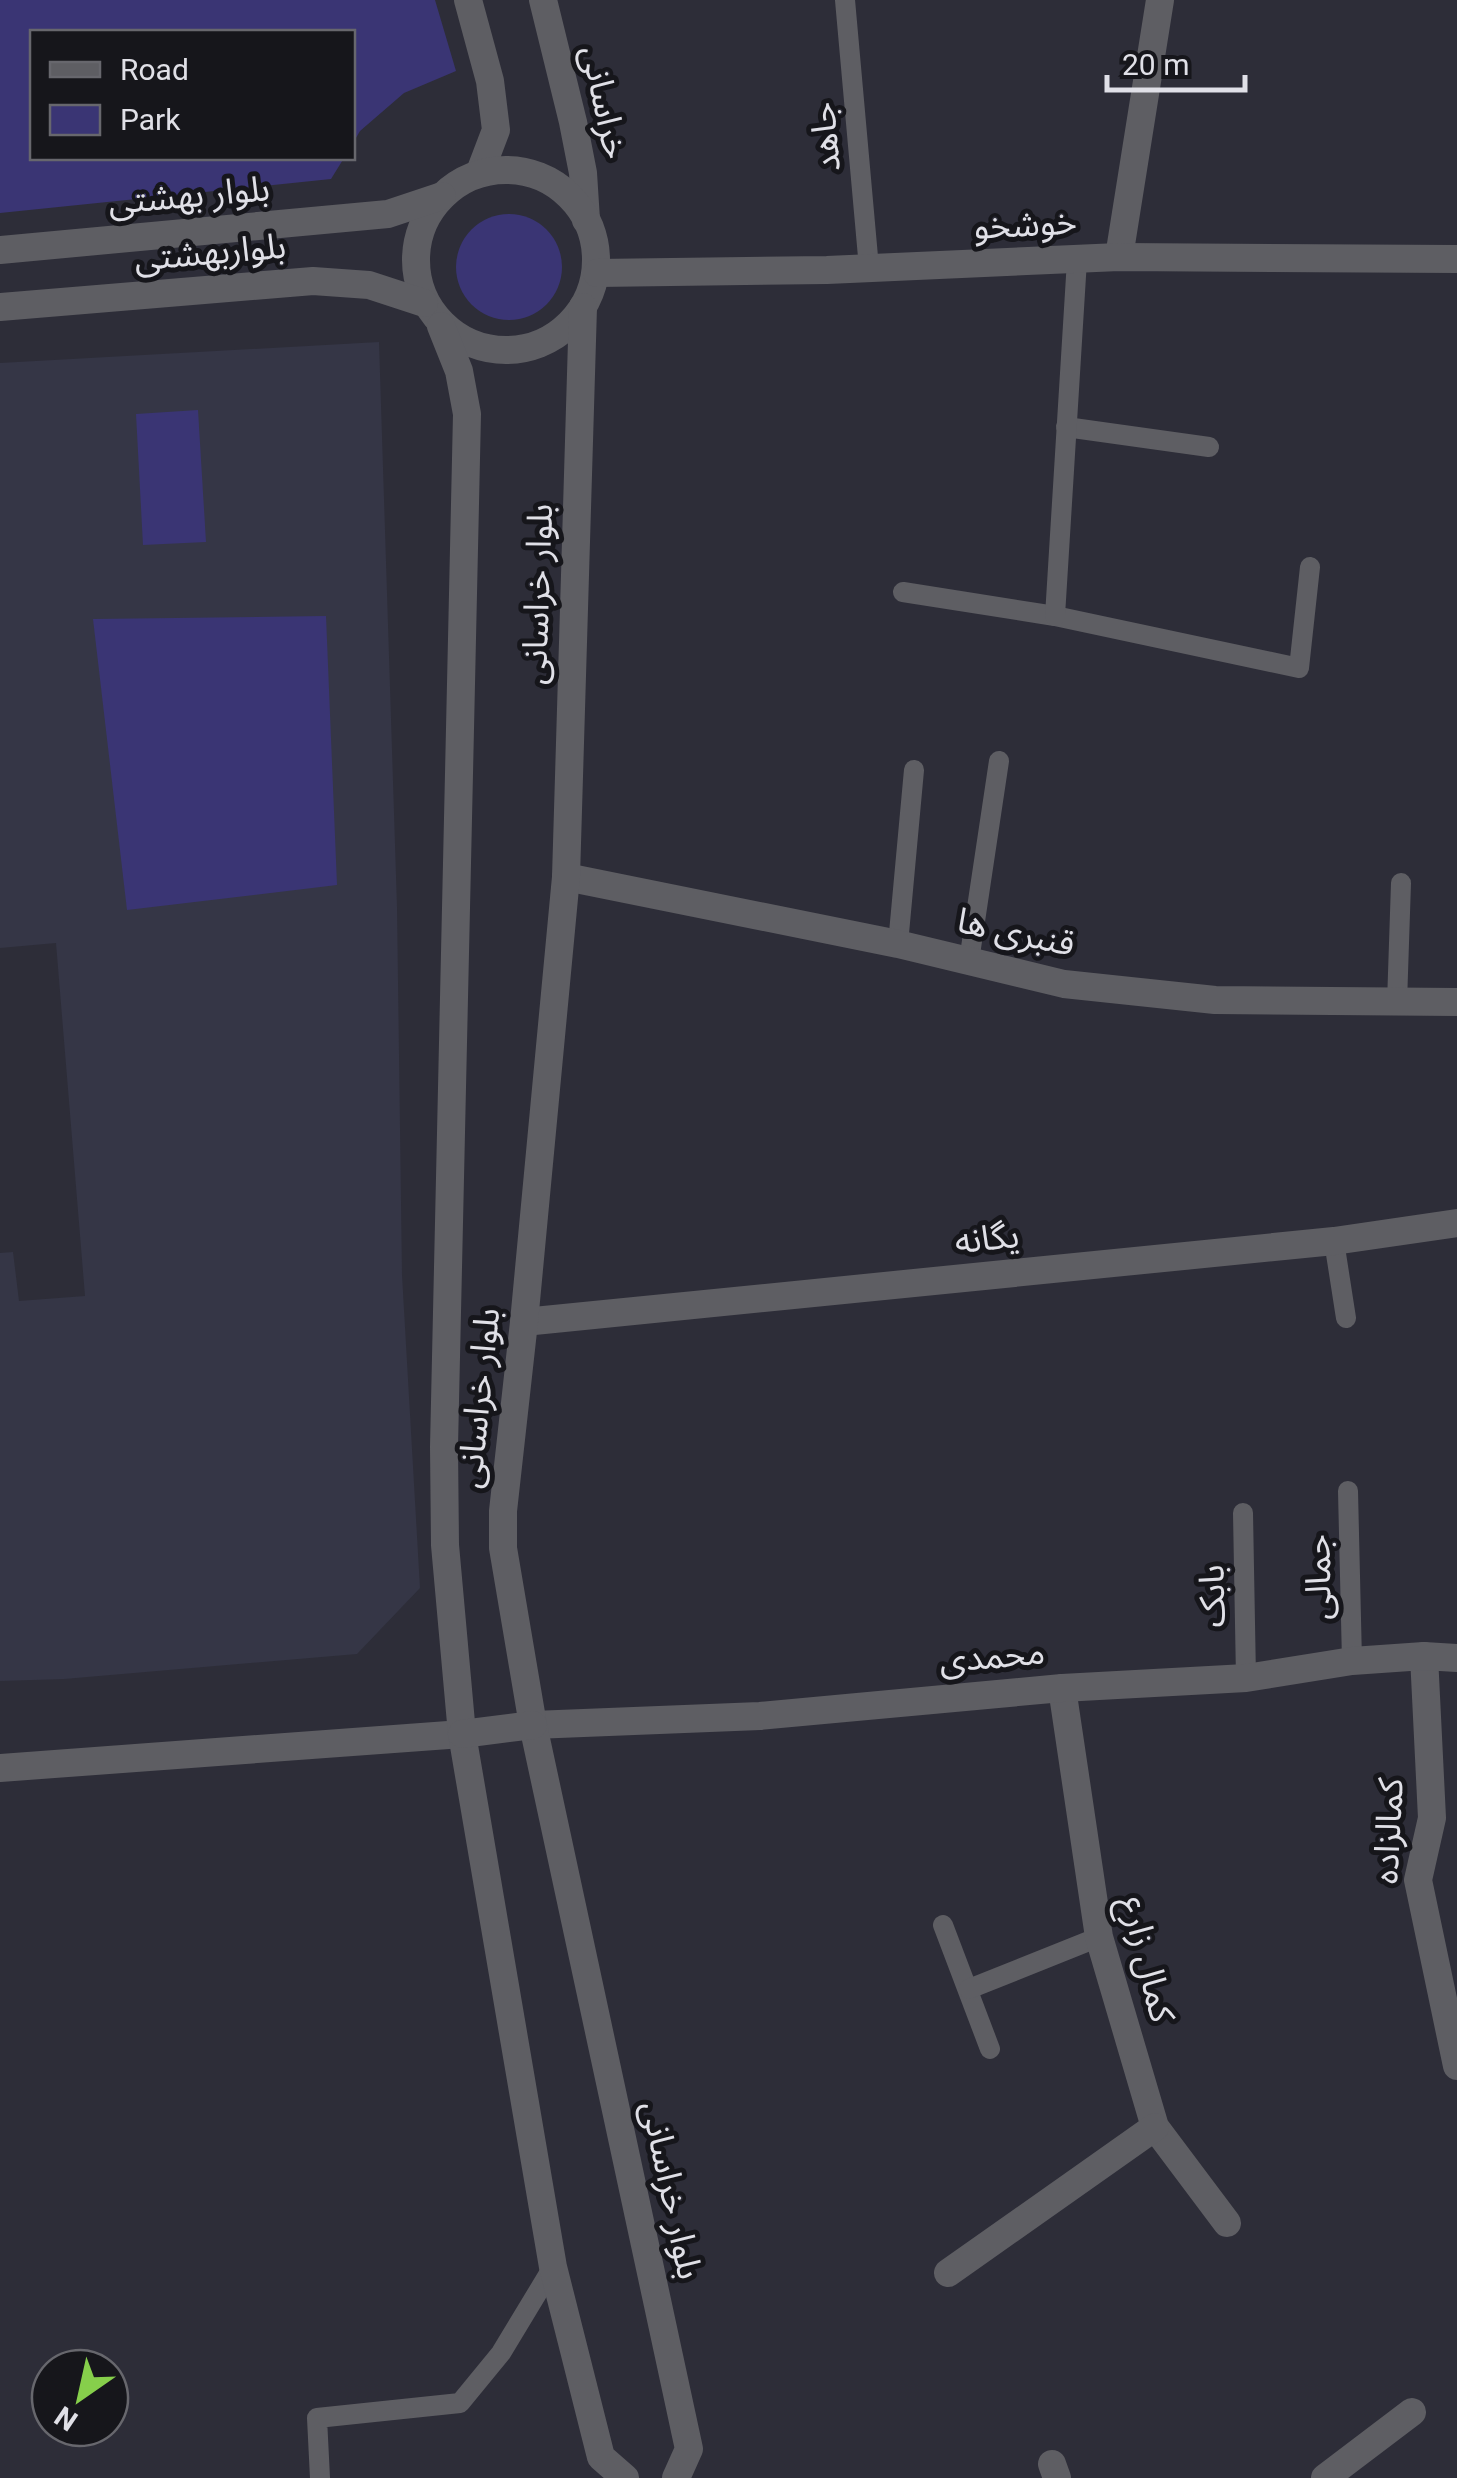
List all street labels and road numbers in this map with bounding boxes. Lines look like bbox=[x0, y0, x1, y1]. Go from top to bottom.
street label: خراسانی bbox=[573, 42, 636, 162]
street label: جاهد bbox=[802, 101, 849, 173]
street label: بلوار بهشتی bbox=[107, 168, 272, 223]
street label: خوشخو bbox=[972, 201, 1078, 248]
street label: بلواربهشتی bbox=[132, 225, 288, 280]
street label: بلوار خراسانی bbox=[514, 503, 561, 685]
street label: قنبری ها bbox=[953, 900, 1078, 965]
street label: یگانه bbox=[953, 1215, 1021, 1262]
street label: بلوار خراسانی bbox=[449, 1306, 508, 1490]
street label: جمالی bbox=[1297, 1534, 1340, 1620]
street label: بابک bbox=[1191, 1564, 1234, 1628]
street label: محمدی bbox=[937, 1631, 1047, 1682]
street label: کمالزاده bbox=[1365, 1776, 1412, 1885]
street label: کمال زارع bbox=[1107, 1892, 1183, 2028]
street label: بلوار خراسانی bbox=[633, 2097, 710, 2283]

